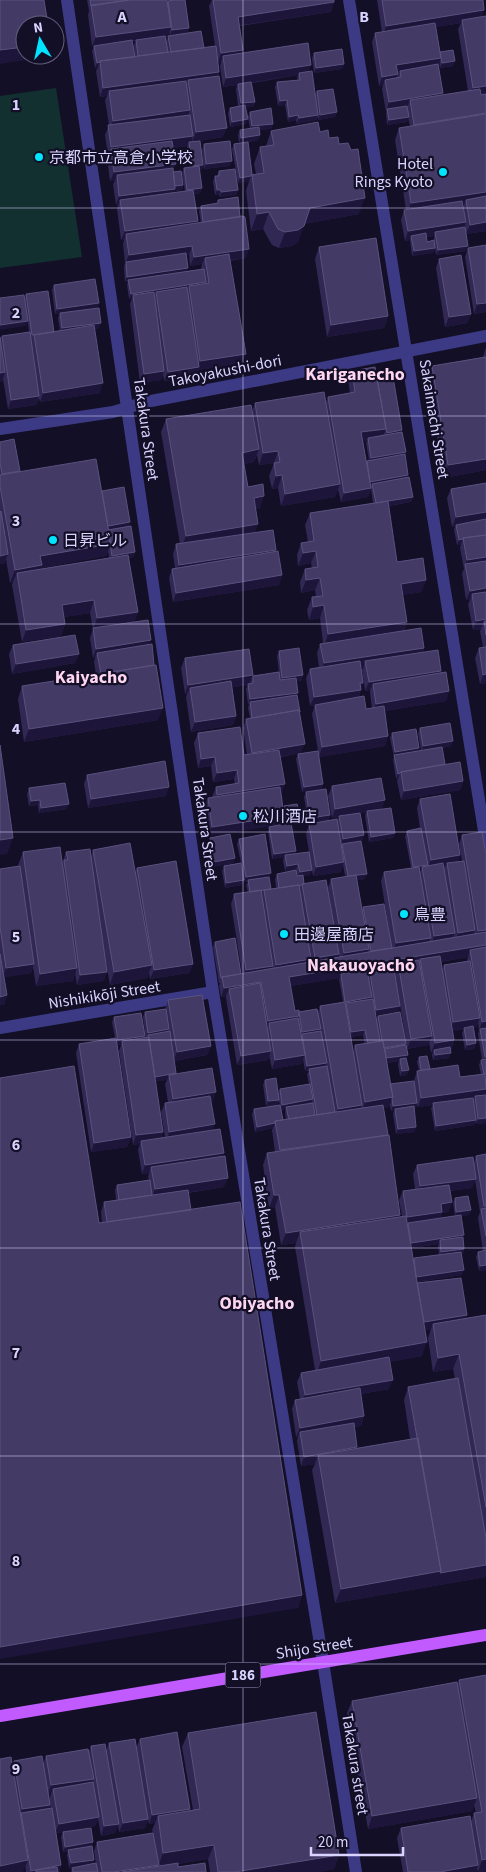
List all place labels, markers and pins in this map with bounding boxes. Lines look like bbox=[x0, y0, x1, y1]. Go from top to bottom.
place label: 京都市立高倉小学校 bbox=[49, 147, 193, 169]
marker: 京都市立高倉小学校 bbox=[33, 151, 45, 163]
place label: Hotel Rings Kyoto bbox=[355, 153, 433, 193]
marker: Hotel Rings Kyoto bbox=[437, 166, 449, 178]
place label: 日昇ビル bbox=[63, 530, 127, 552]
marker: 日昇ビル bbox=[47, 534, 59, 546]
place label: 松川酒店 bbox=[253, 806, 317, 828]
marker: 松川酒店 bbox=[237, 810, 249, 822]
place label: 鳥豊 bbox=[414, 904, 446, 926]
marker: 鳥豊 bbox=[398, 908, 410, 920]
place label: 田邊屋商店 bbox=[294, 924, 374, 946]
marker: 田邊屋商店 bbox=[278, 928, 290, 940]

